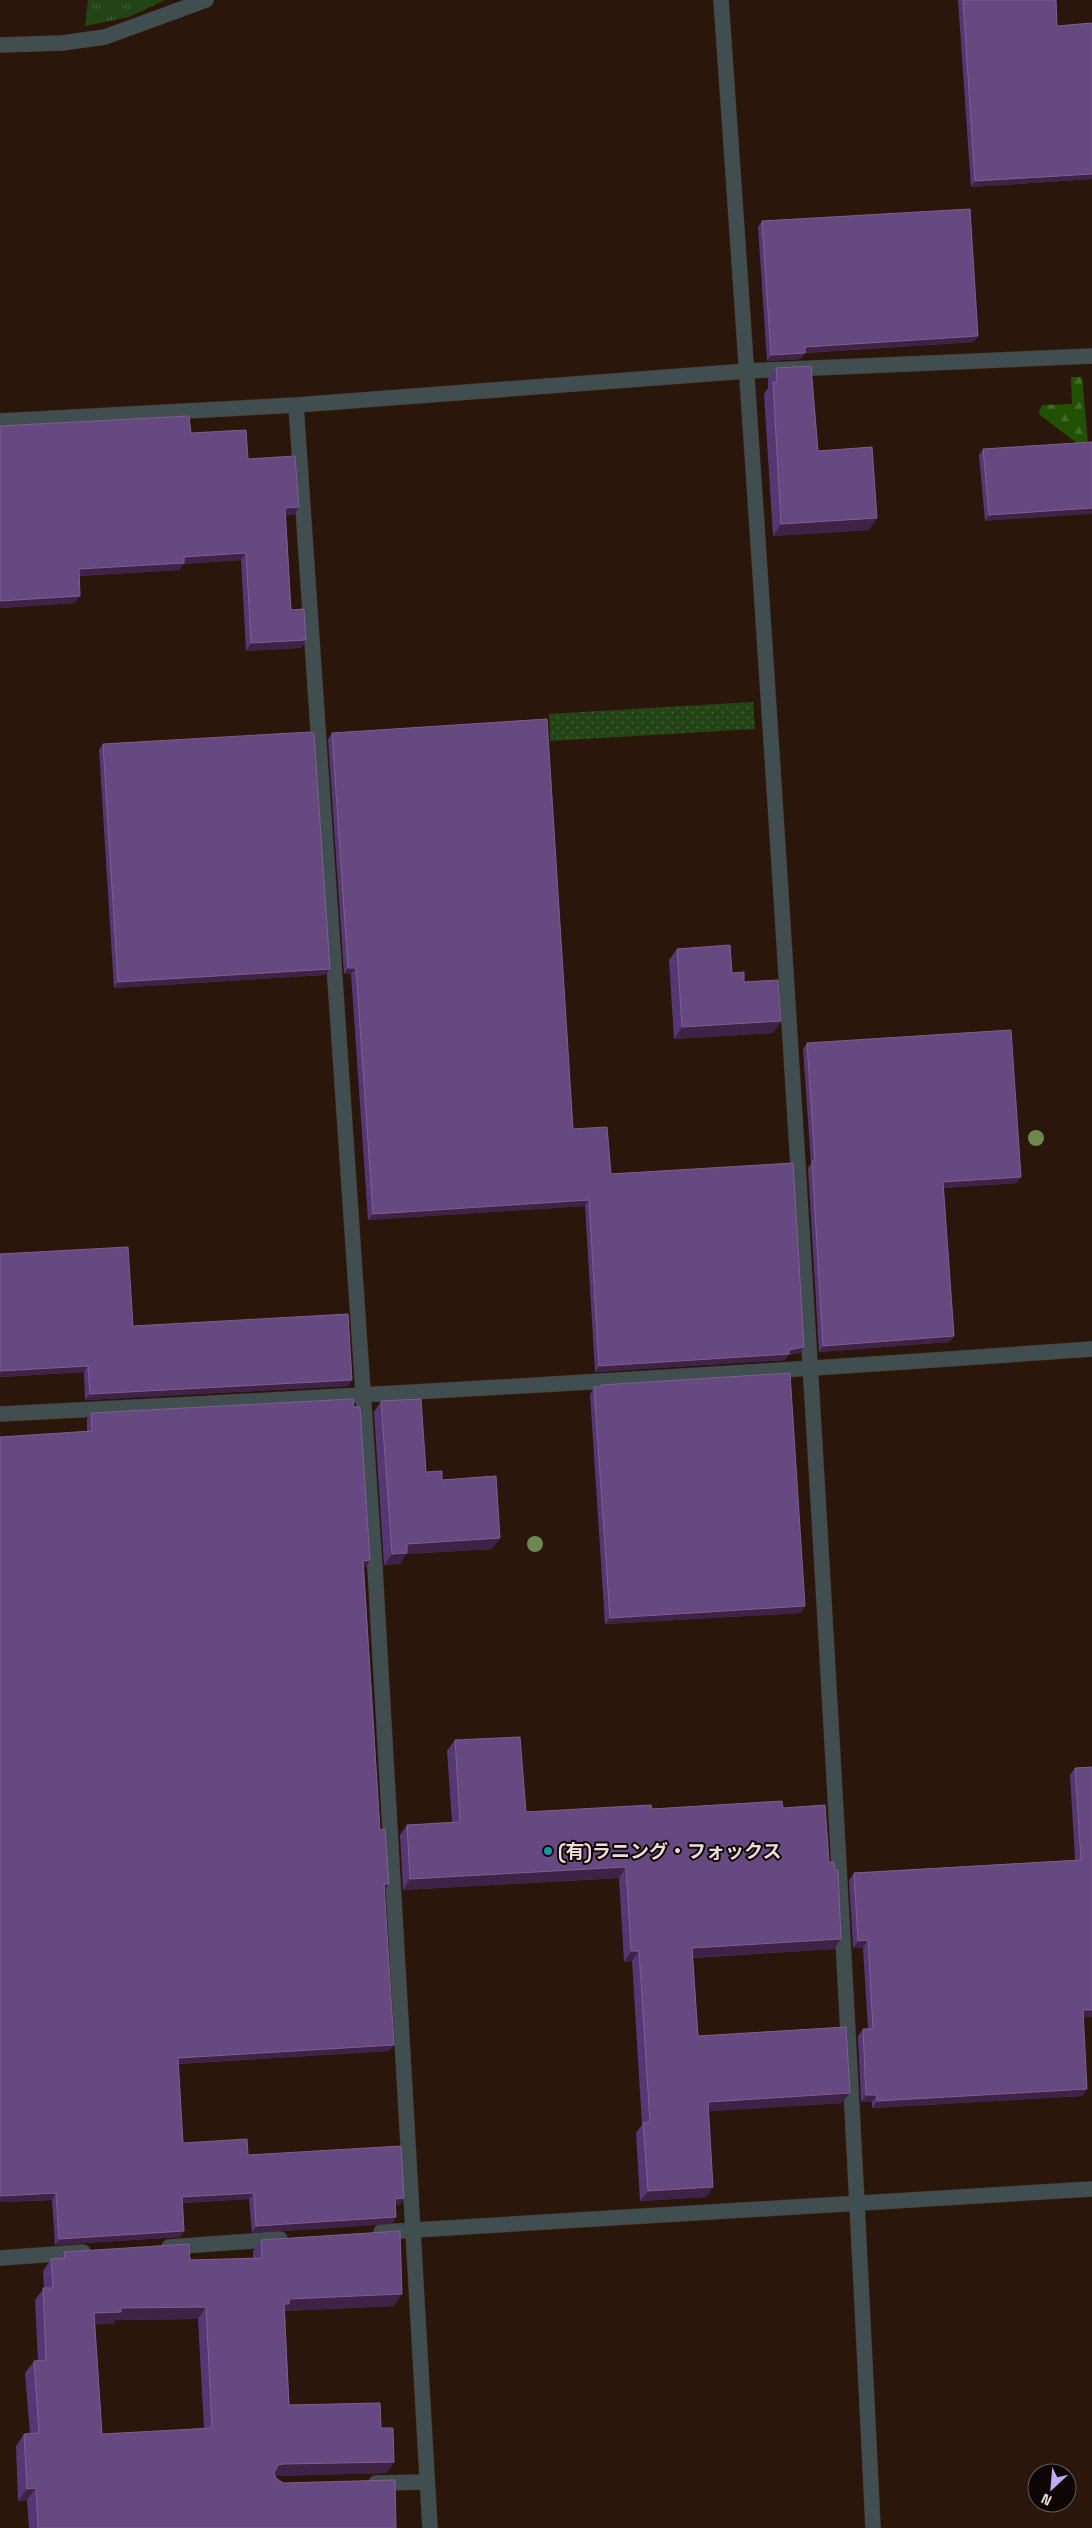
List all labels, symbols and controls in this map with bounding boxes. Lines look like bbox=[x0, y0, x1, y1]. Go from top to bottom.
place label: (有)ラニング・フォックス bbox=[558, 1839, 781, 1864]
marker: (有)ラニング・フォックス bbox=[542, 1845, 554, 1857]
north arrow bbox=[1027, 2463, 1077, 2513]
text: N bbox=[1038, 2490, 1054, 2510]

